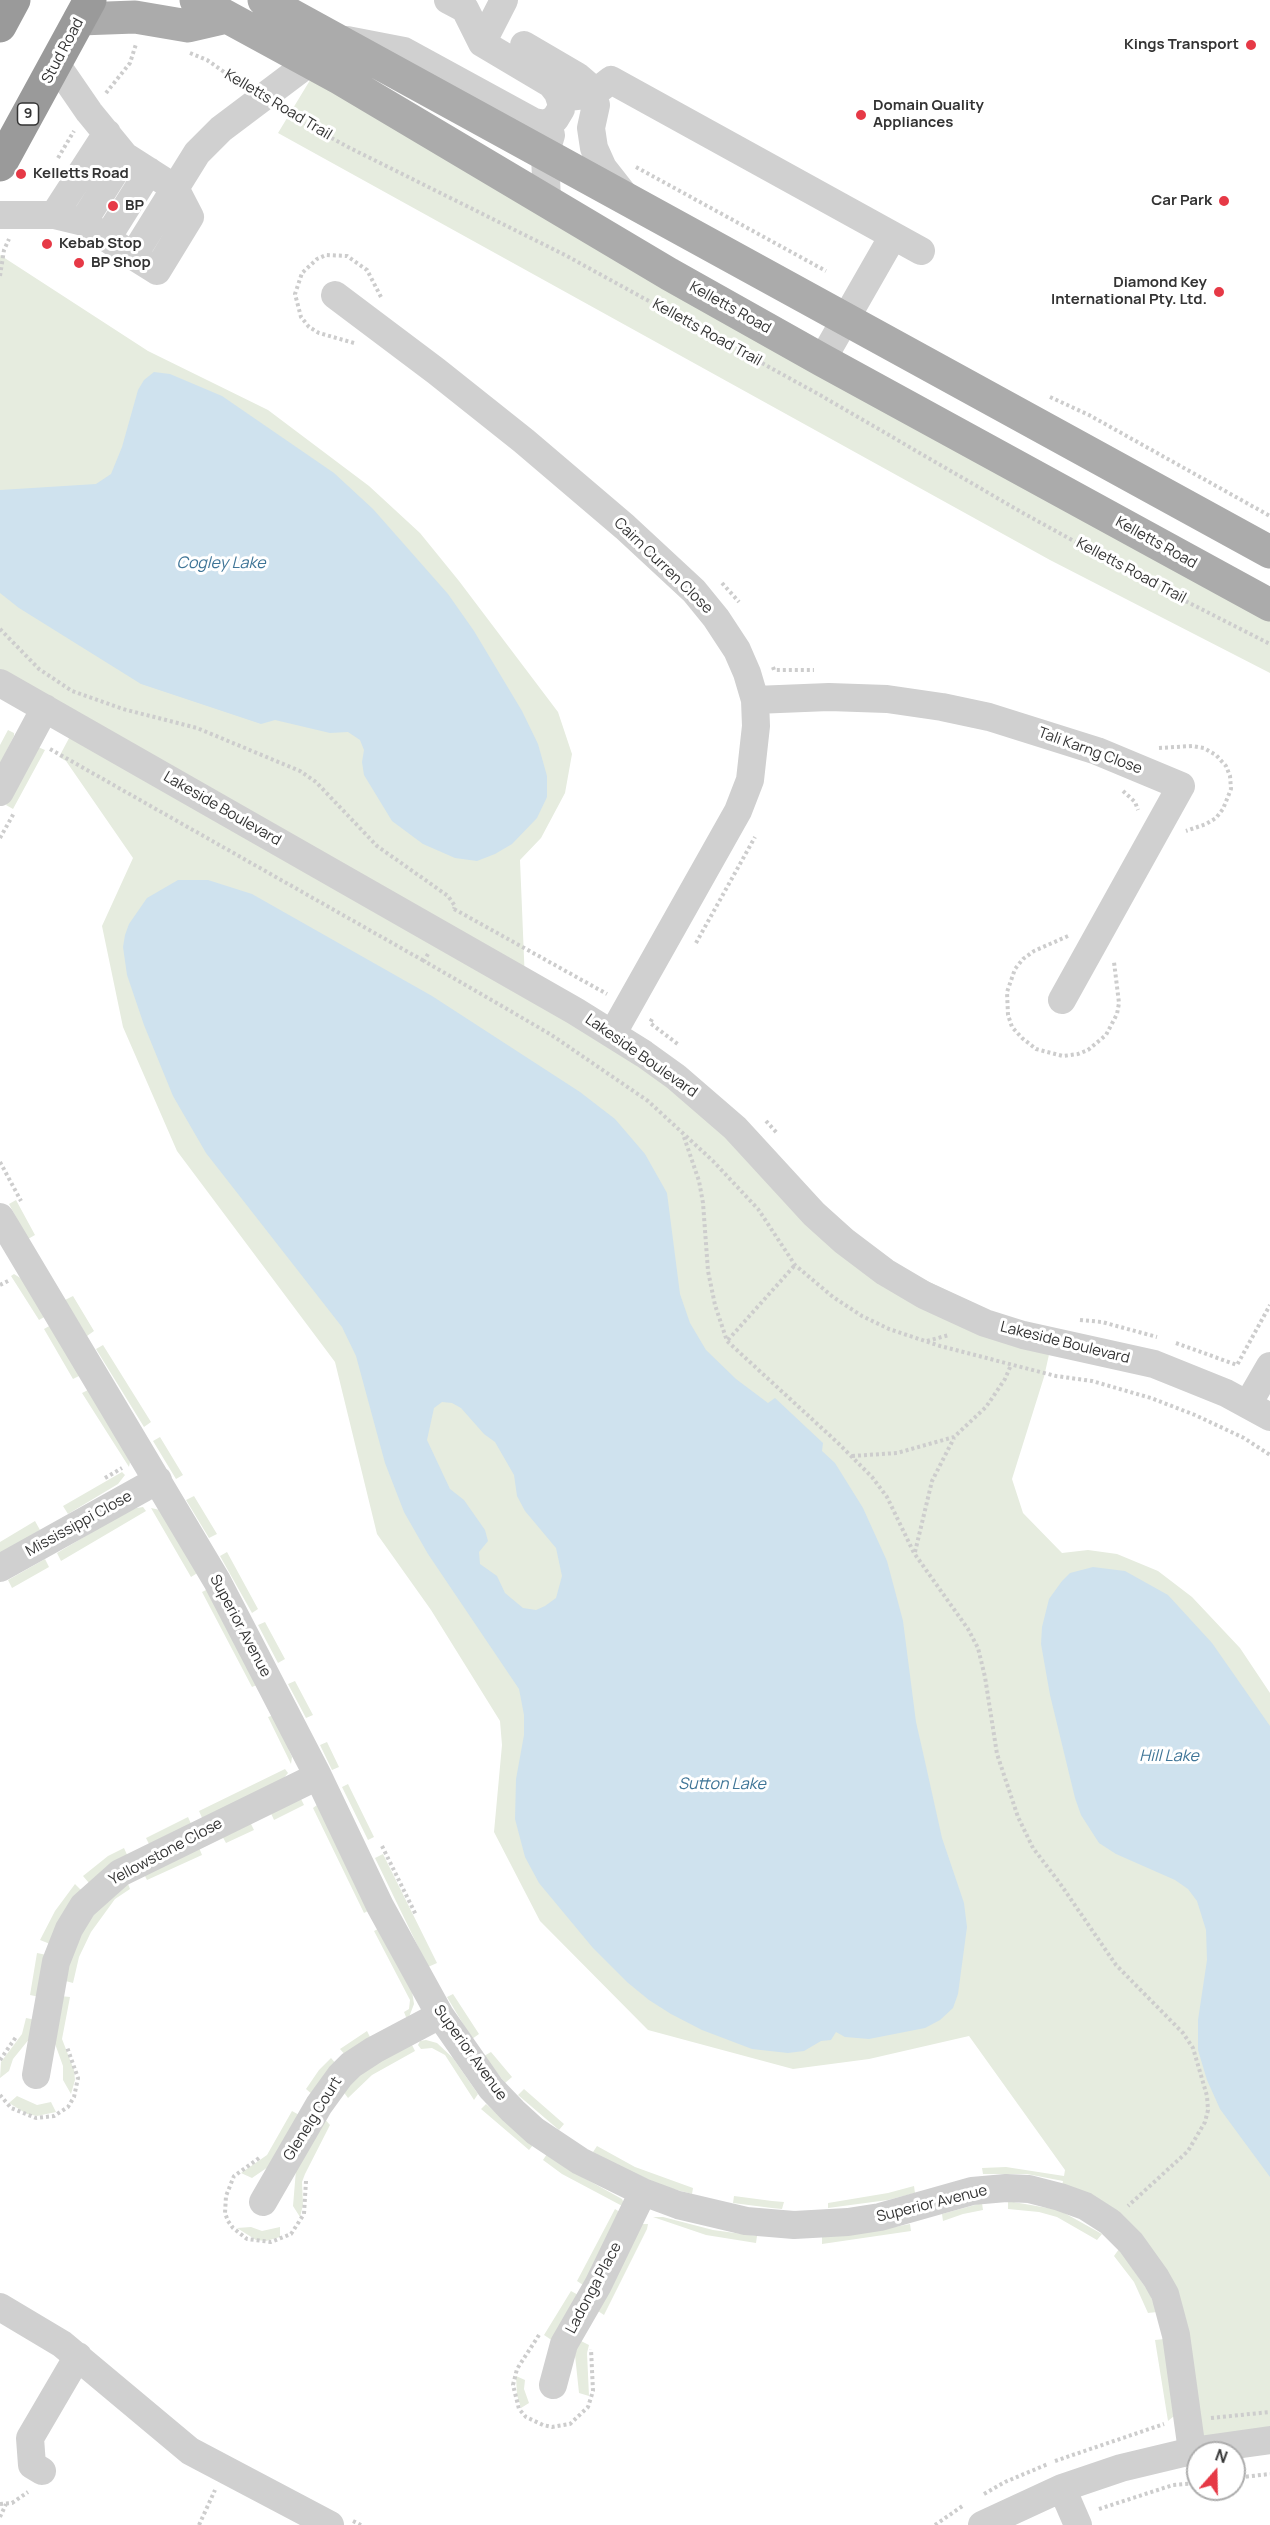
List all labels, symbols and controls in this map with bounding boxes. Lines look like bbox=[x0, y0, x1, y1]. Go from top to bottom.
street label: Stud Road bbox=[38, 15, 88, 87]
place label: Kings Transport bbox=[1124, 36, 1239, 54]
marker: Kings Transport bbox=[1244, 38, 1258, 52]
street label: Kelletts Road Trail bbox=[221, 66, 335, 144]
place label: Domain Quality Appliances bbox=[873, 97, 984, 132]
road number: 9 bbox=[18, 103, 38, 125]
marker: Domain Quality Appliances bbox=[854, 108, 868, 122]
place label: Kelletts Road bbox=[33, 165, 129, 183]
marker: Kelletts Road bbox=[14, 167, 28, 181]
place label: Car Park bbox=[1151, 192, 1212, 210]
marker: Car Park bbox=[1217, 194, 1231, 208]
place label: BP bbox=[125, 197, 144, 215]
marker: BP bbox=[106, 199, 120, 213]
place label: Kebab Stop bbox=[59, 235, 142, 253]
marker: Kebab Stop bbox=[40, 237, 54, 251]
place label: BP Shop bbox=[91, 254, 151, 272]
marker: BP Shop bbox=[72, 256, 86, 270]
place label: Diamond Key International Pty. Ltd. bbox=[1051, 274, 1207, 309]
street label: Kelletts Road bbox=[686, 278, 774, 338]
marker: Diamond Key International Pty. Ltd. bbox=[1212, 285, 1226, 299]
street label: Kelletts Road Trail bbox=[649, 296, 765, 370]
street label: Kelletts Road bbox=[1112, 513, 1200, 573]
street label: Cairn Curren Close bbox=[610, 514, 716, 618]
street label: Kelletts Road Trail bbox=[1073, 534, 1189, 608]
water label: Cogley Lake bbox=[176, 554, 266, 574]
street label: Tali Karng Close bbox=[1036, 724, 1144, 778]
street label: Lakeside Boulevard bbox=[160, 768, 284, 850]
street label: Lakeside Boulevard bbox=[581, 1011, 701, 1101]
street label: Lakeside Boulevard bbox=[998, 1318, 1132, 1368]
street label: Mississippi Close bbox=[23, 1487, 135, 1561]
street label: Superior Avenue bbox=[205, 1572, 275, 1680]
water label: Hill Lake bbox=[1139, 1747, 1199, 1767]
water label: Sutton Lake bbox=[678, 1775, 766, 1795]
street label: Yellowstone Close bbox=[106, 1815, 226, 1889]
street label: Superior Avenue bbox=[429, 2002, 511, 2104]
street label: Glenelg Court bbox=[280, 2074, 346, 2164]
street label: Superior Avenue bbox=[875, 2182, 989, 2226]
street label: Ladonga Place bbox=[562, 2239, 626, 2337]
north arrow bbox=[1186, 2441, 1246, 2501]
text: N bbox=[1212, 2444, 1231, 2468]

